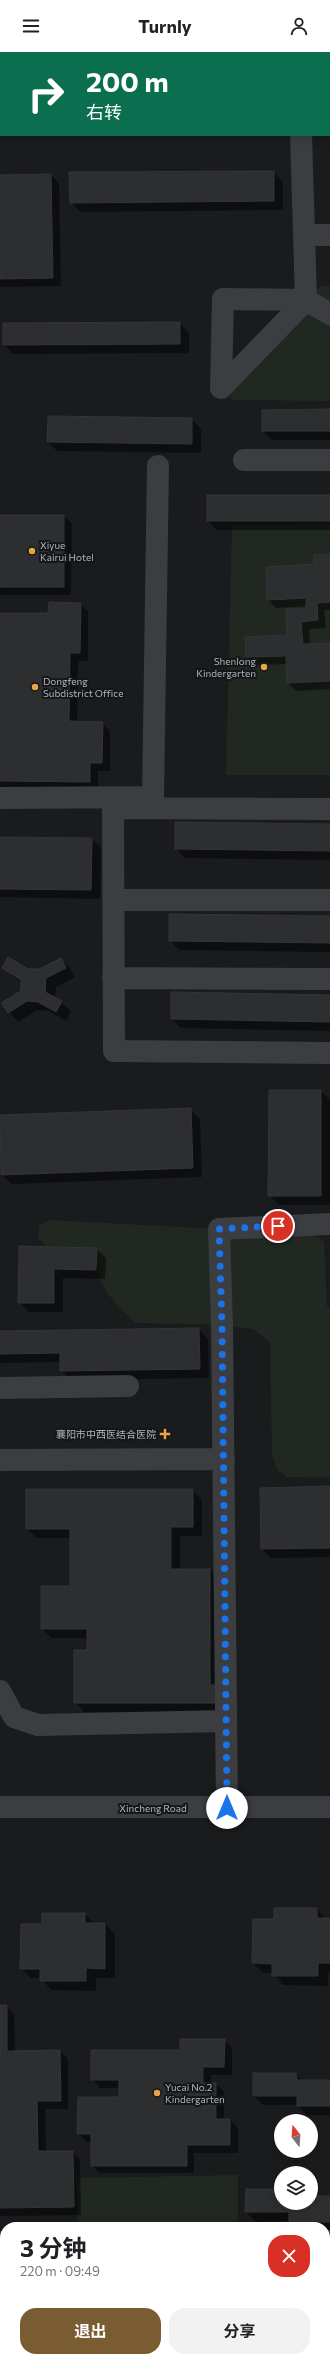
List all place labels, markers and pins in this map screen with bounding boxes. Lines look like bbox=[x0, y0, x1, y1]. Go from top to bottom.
place label: Xiyue Kairui Hotel bbox=[40, 539, 94, 563]
marker: Xiyue Kairui Hotel bbox=[27, 546, 37, 556]
place label: Shenlong Kindergarten bbox=[196, 655, 257, 679]
marker: Shenlong Kindergarten bbox=[259, 662, 269, 672]
place label: Dongfeng Subdistrict Office bbox=[43, 675, 124, 699]
marker: Dongfeng Subdistrict Office bbox=[30, 682, 40, 692]
pin bbox=[261, 1209, 295, 1243]
place label: 襄阳市中西医结合医院 bbox=[56, 1428, 156, 1440]
marker: 襄阳市中西医结合医院 bbox=[159, 1428, 171, 1440]
place label: Yucai No.2 Kindergarten bbox=[165, 2081, 225, 2105]
marker: Yucai No.2 Kindergarten bbox=[152, 2088, 162, 2098]

